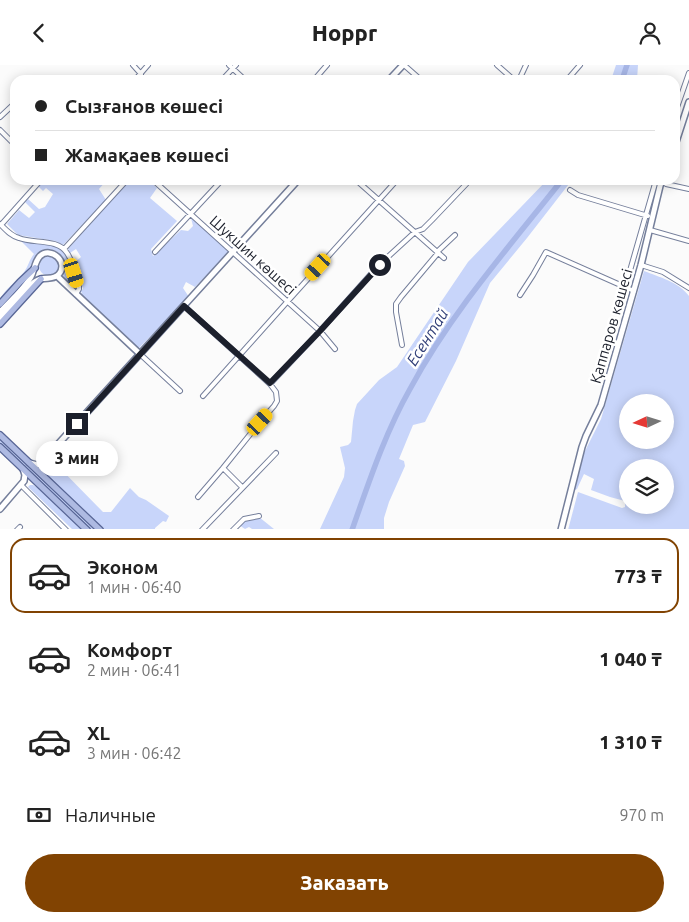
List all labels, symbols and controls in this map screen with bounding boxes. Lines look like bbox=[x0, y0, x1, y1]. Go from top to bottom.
icon: back bbox=[25, 19, 53, 47]
icon: person bbox=[636, 19, 664, 47]
text: Hoppr bbox=[312, 20, 377, 45]
text: Сызғанов көшесі bbox=[65, 95, 223, 117]
text: Жамақаев көшесі bbox=[65, 144, 229, 166]
street label: Шукшин көшесі bbox=[206, 212, 300, 298]
car bbox=[302, 251, 333, 283]
route start bbox=[369, 254, 391, 276]
car bbox=[62, 256, 85, 290]
street label: Қаппаров көшесі bbox=[586, 267, 636, 385]
water label: Есентай bbox=[403, 305, 452, 369]
north arrow bbox=[619, 394, 674, 449]
map controls bbox=[619, 394, 674, 514]
car bbox=[244, 406, 275, 438]
route end bbox=[66, 413, 88, 435]
callout: 3 мин bbox=[36, 441, 118, 477]
text: 3 мин bbox=[55, 449, 99, 467]
button: layers bbox=[619, 459, 674, 514]
icon: car bbox=[27, 553, 72, 598]
text: Эконом bbox=[87, 556, 158, 578]
text: 773 ₸ bbox=[615, 565, 662, 587]
text: 1 мин · 06:40 bbox=[87, 578, 181, 596]
icon: car bbox=[27, 636, 72, 681]
text: Комфорт bbox=[87, 639, 172, 661]
text: 1 040 ₸ bbox=[599, 648, 662, 670]
text: 2 мин · 06:41 bbox=[87, 661, 181, 679]
icon: car bbox=[27, 719, 72, 764]
text: XL bbox=[87, 722, 110, 744]
text: 1 310 ₸ bbox=[599, 731, 662, 753]
text: 3 мин · 06:42 bbox=[87, 744, 181, 762]
icon: cash bbox=[25, 801, 53, 829]
text: Наличные bbox=[65, 804, 156, 826]
text: 970 m bbox=[619, 806, 664, 824]
button: Заказать bbox=[25, 854, 664, 912]

